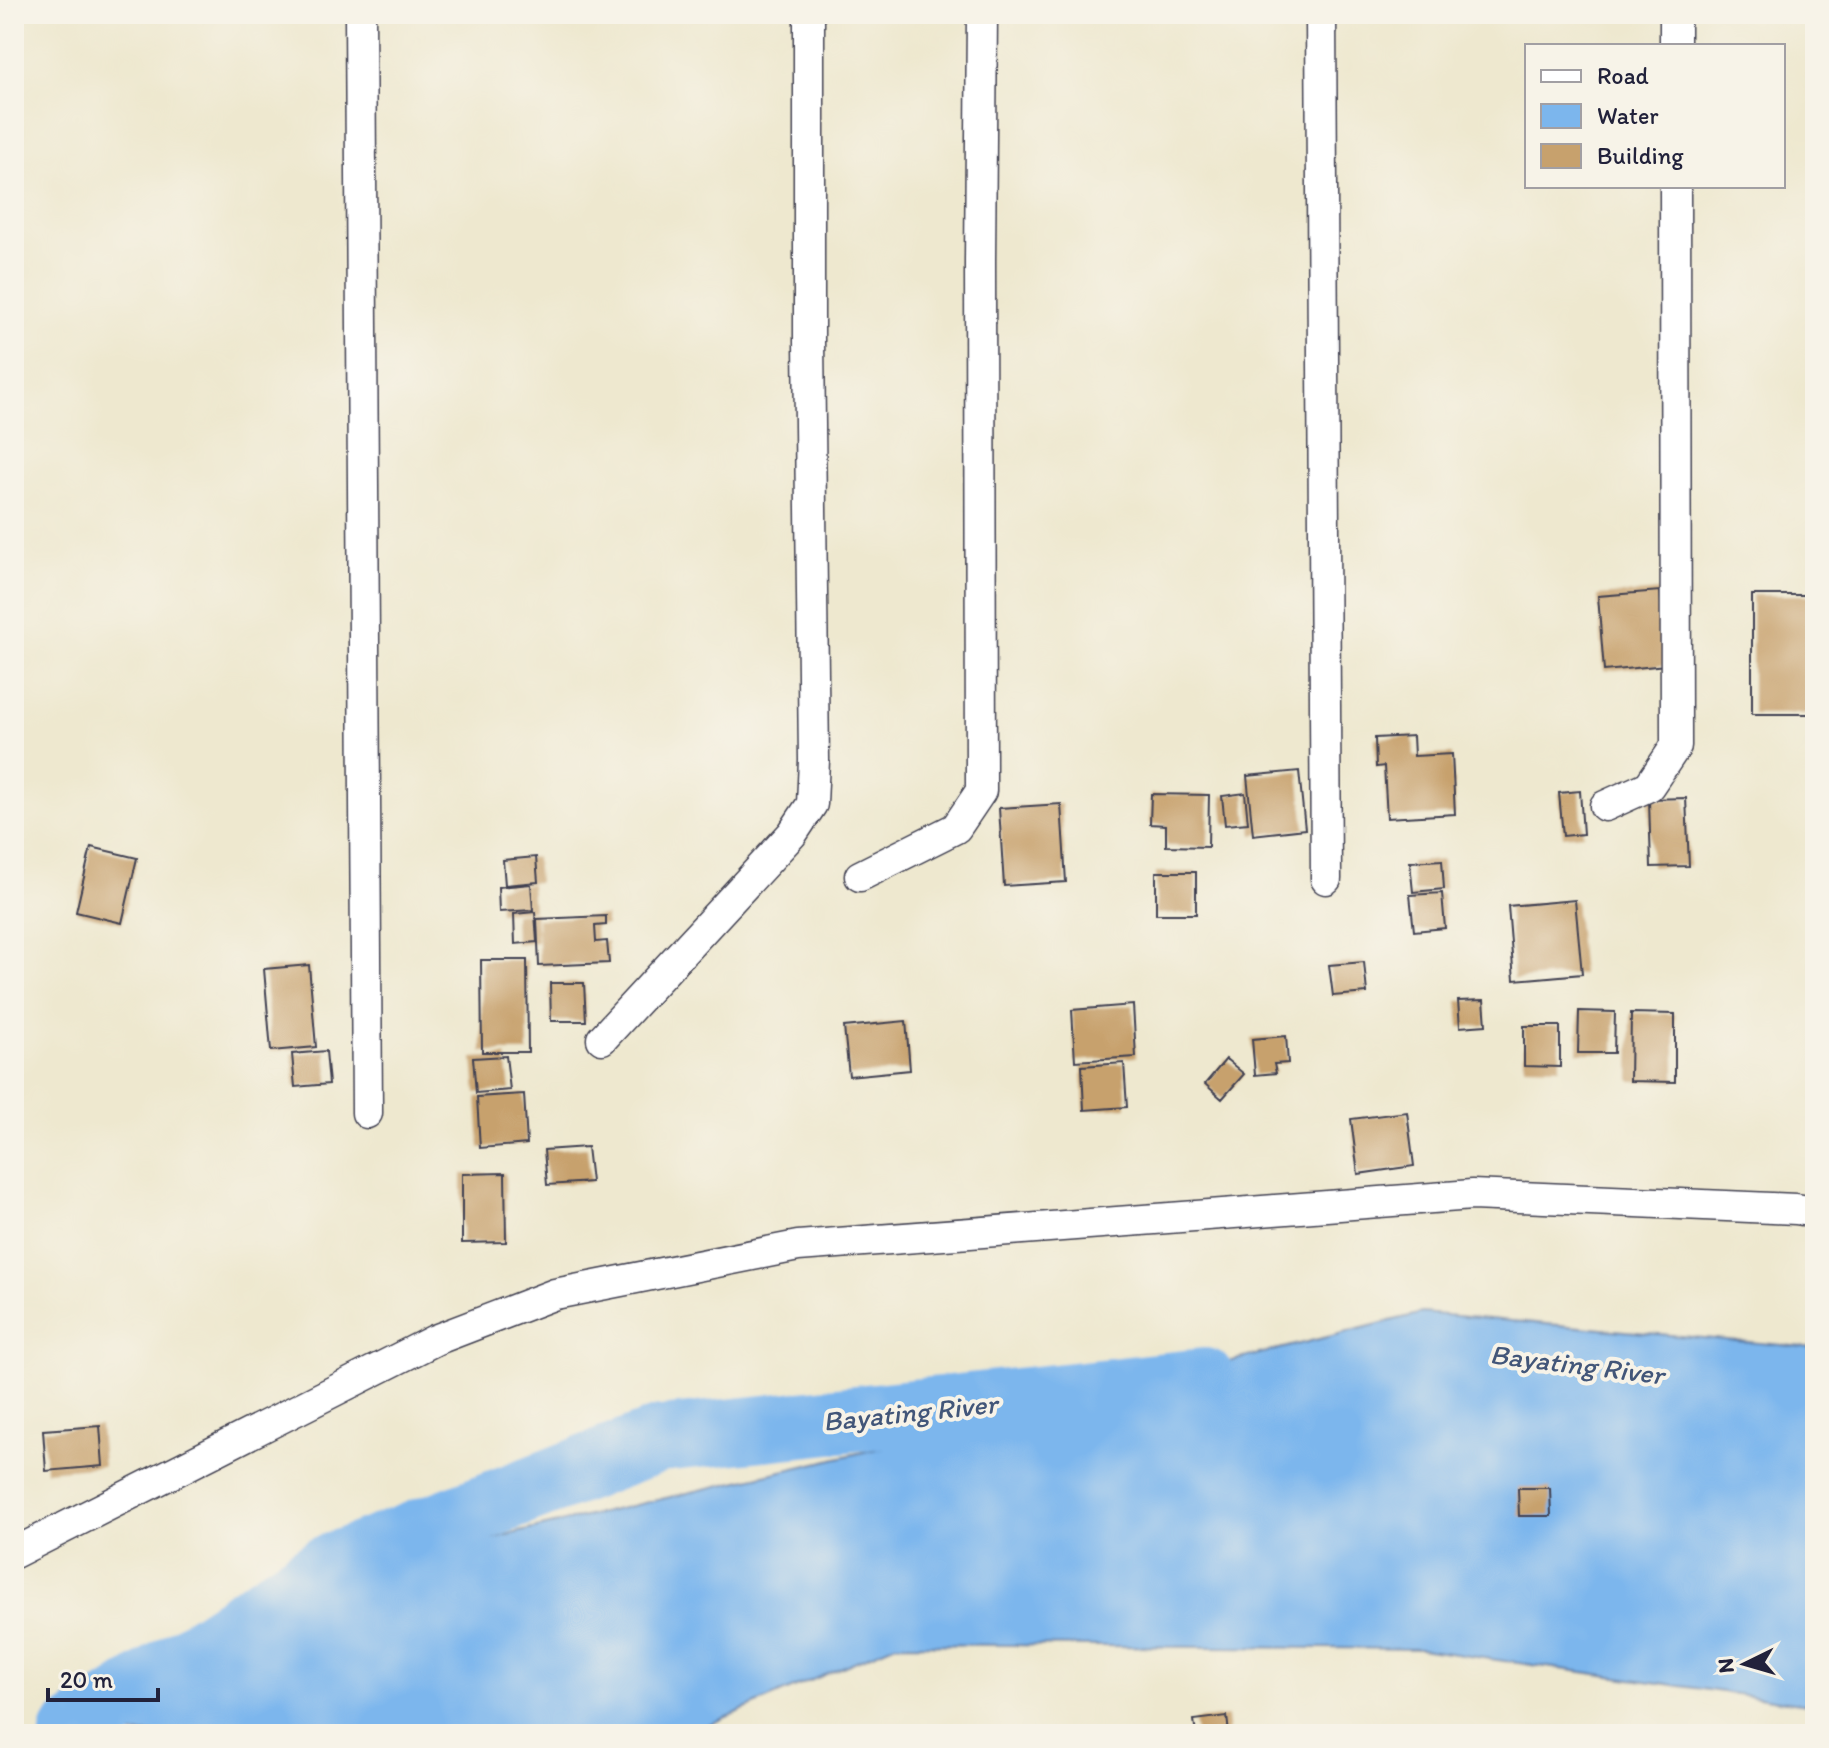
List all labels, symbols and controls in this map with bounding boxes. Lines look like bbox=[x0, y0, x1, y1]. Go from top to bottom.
legend bbox=[1525, 44, 1785, 188]
text: Road bbox=[1597, 61, 1649, 90]
text: Water bbox=[1597, 101, 1659, 130]
text: Building bbox=[1597, 141, 1684, 170]
water label: Bayating River bbox=[1488, 1336, 1669, 1392]
water label: Bayating River bbox=[821, 1386, 1002, 1438]
north arrow bbox=[1705, 1624, 1785, 1704]
scale bar bbox=[48, 1652, 158, 1702]
text: N bbox=[1711, 1657, 1740, 1674]
text: 20 m bbox=[60, 1665, 113, 1694]

